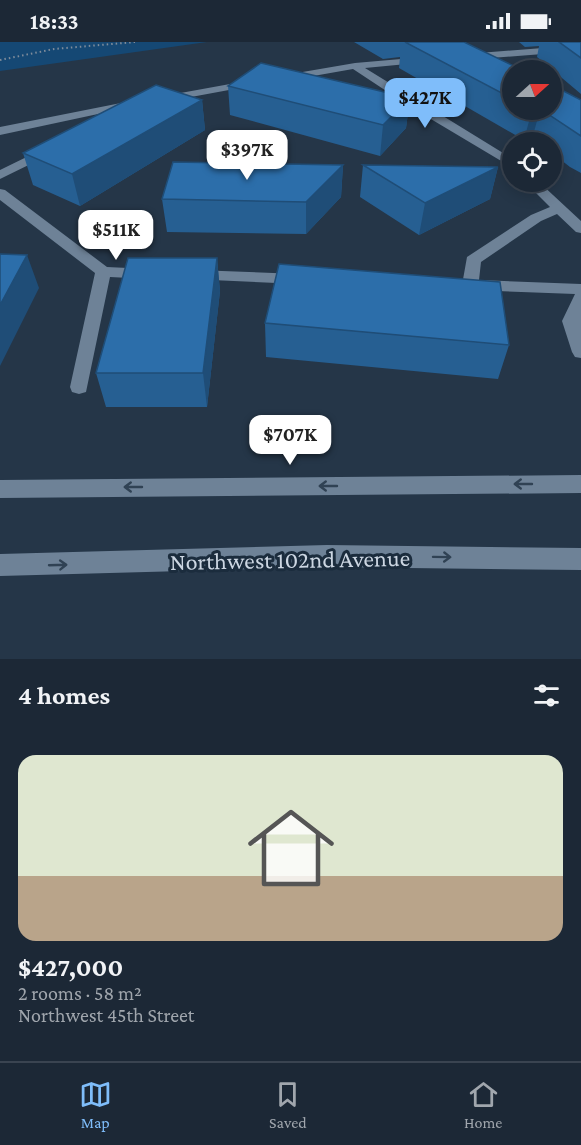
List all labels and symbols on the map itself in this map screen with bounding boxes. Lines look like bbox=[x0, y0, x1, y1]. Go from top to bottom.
north arrow bbox=[502, 60, 562, 120]
pin: $427K bbox=[383, 78, 467, 129]
pin: $397K bbox=[205, 130, 289, 181]
pin: $511K bbox=[74, 210, 158, 261]
pin: $707K bbox=[248, 415, 332, 466]
one-way arrow bbox=[513, 478, 533, 490]
one-way arrow bbox=[318, 480, 338, 492]
one-way arrow bbox=[123, 481, 143, 493]
street label: Northwest 102nd Avenue bbox=[170, 544, 410, 575]
one-way arrow bbox=[432, 552, 452, 563]
one-way arrow bbox=[48, 559, 68, 571]

